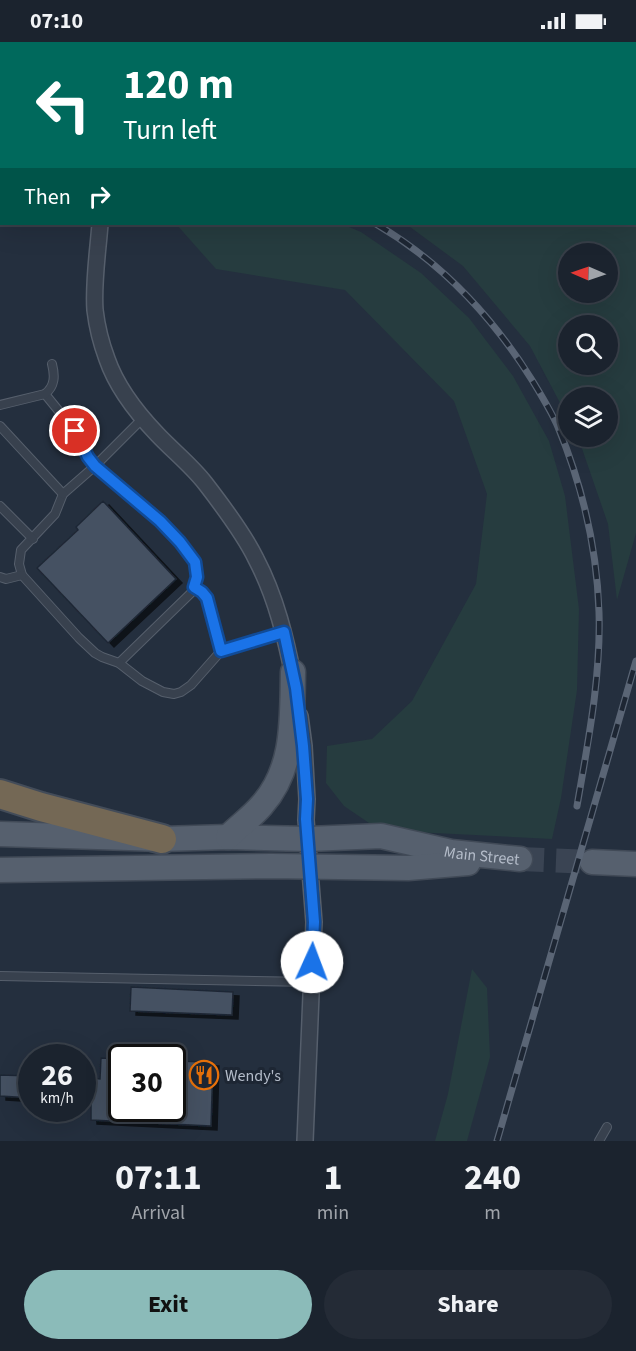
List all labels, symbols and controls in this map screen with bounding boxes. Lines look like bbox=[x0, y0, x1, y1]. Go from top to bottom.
text: 07:10 bbox=[30, 5, 83, 37]
text: 120 m bbox=[123, 55, 234, 115]
icon: left bbox=[24, 66, 102, 144]
text: Turn left bbox=[123, 111, 217, 150]
icon: right bbox=[83, 180, 116, 213]
text: Then bbox=[24, 181, 71, 213]
north arrow bbox=[558, 243, 618, 303]
map controls bbox=[558, 243, 618, 447]
button: search bbox=[558, 315, 618, 375]
button: layers bbox=[558, 387, 618, 447]
pin bbox=[49, 405, 100, 456]
icon: arrive bbox=[58, 414, 91, 447]
street label: Main Street bbox=[442, 841, 521, 871]
position arrow bbox=[280, 930, 344, 994]
speed limit sign: 30 bbox=[108, 1044, 186, 1122]
text: 26 bbox=[41, 1054, 73, 1097]
restaurant icon: Wendy's bbox=[188, 1059, 220, 1091]
place label: Wendy's bbox=[225, 1065, 281, 1087]
text: km/h bbox=[40, 1088, 74, 1109]
text: 07:11 bbox=[115, 1152, 202, 1203]
text: 1 bbox=[323, 1152, 342, 1203]
text: 240 bbox=[464, 1152, 521, 1203]
text: Arrival bbox=[131, 1199, 185, 1227]
text: min bbox=[317, 1199, 349, 1227]
text: m bbox=[484, 1199, 501, 1227]
button: Exit bbox=[24, 1270, 312, 1339]
button: Share bbox=[324, 1270, 612, 1339]

